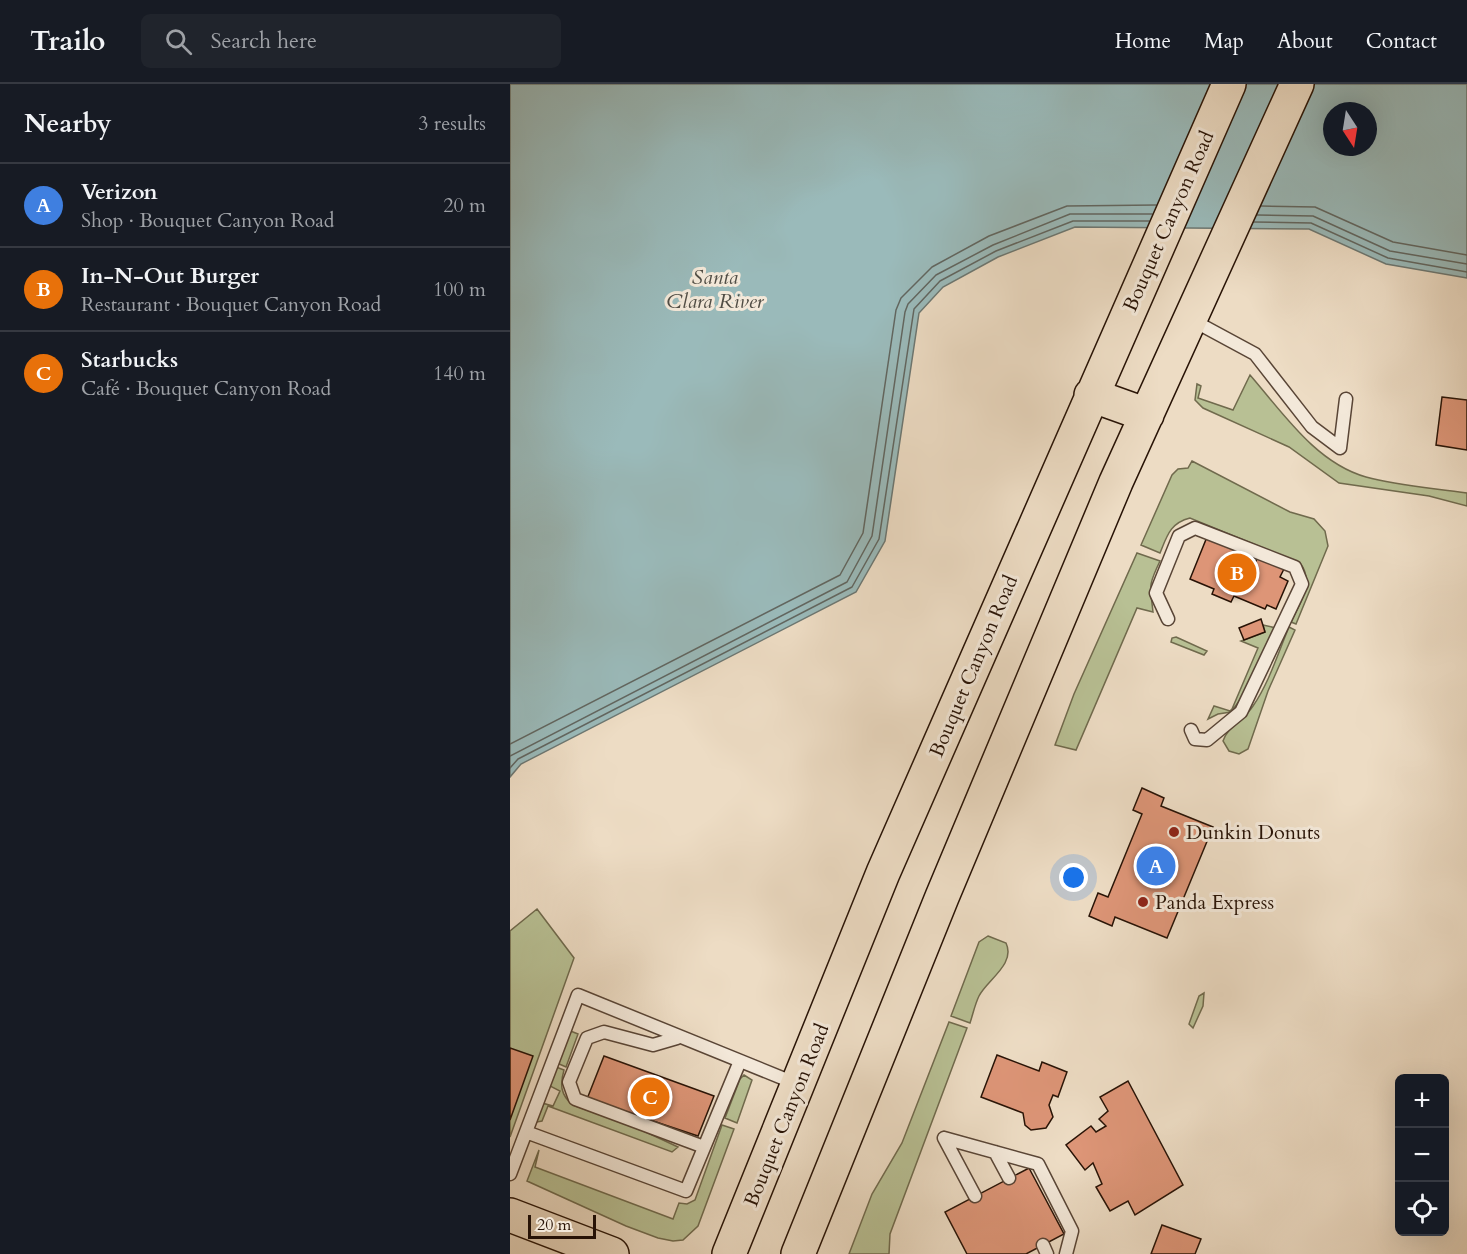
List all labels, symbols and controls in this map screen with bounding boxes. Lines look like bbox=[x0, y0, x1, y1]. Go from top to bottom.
search box bbox=[141, 14, 561, 68]
text: Trailo bbox=[30, 22, 105, 60]
icon: search bbox=[162, 25, 195, 58]
text: Search here bbox=[210, 26, 317, 56]
text: Home bbox=[1115, 27, 1171, 56]
text: Map bbox=[1204, 27, 1244, 56]
text: About bbox=[1277, 27, 1333, 56]
text: Contact bbox=[1366, 27, 1437, 56]
north arrow bbox=[1323, 102, 1377, 156]
text: Nearby bbox=[24, 106, 112, 141]
text: 3 results bbox=[418, 110, 486, 137]
street label: Bouquet Canyon Road bbox=[1116, 126, 1221, 316]
text: Verizon bbox=[81, 177, 158, 207]
text: A bbox=[36, 192, 51, 219]
text: 20 m bbox=[443, 192, 486, 219]
text: Shop · Bouquet Canyon Road bbox=[81, 207, 334, 234]
text: In-N-Out Burger bbox=[81, 261, 259, 291]
water label: Santa Clara River bbox=[666, 263, 765, 316]
text: B bbox=[36, 276, 51, 303]
text: 100 m bbox=[433, 276, 486, 303]
text: Restaurant · Bouquet Canyon Road bbox=[81, 291, 381, 318]
text: Starbucks bbox=[81, 345, 178, 375]
text: C bbox=[36, 360, 51, 387]
text: 140 m bbox=[433, 360, 486, 387]
text: Café · Bouquet Canyon Road bbox=[81, 375, 331, 402]
pin: B bbox=[1218, 550, 1256, 596]
street label: Bouquet Canyon Road bbox=[923, 571, 1024, 761]
place label: Dunkin Donuts bbox=[1186, 819, 1320, 846]
marker: Dunkin Donuts bbox=[1167, 825, 1181, 839]
pin: A bbox=[1136, 844, 1176, 888]
your location bbox=[1059, 863, 1088, 892]
place label: Panda Express bbox=[1155, 889, 1274, 916]
marker: Panda Express bbox=[1136, 895, 1150, 909]
street label: Bouquet Canyon Road bbox=[737, 1019, 836, 1211]
pin: C bbox=[630, 1074, 670, 1120]
map controls bbox=[1395, 1074, 1449, 1236]
button: + bbox=[1395, 1074, 1449, 1128]
button: − bbox=[1395, 1128, 1449, 1182]
button: locate bbox=[1395, 1182, 1449, 1236]
scale bar bbox=[528, 1212, 596, 1240]
text: 20 m bbox=[537, 1214, 571, 1236]

